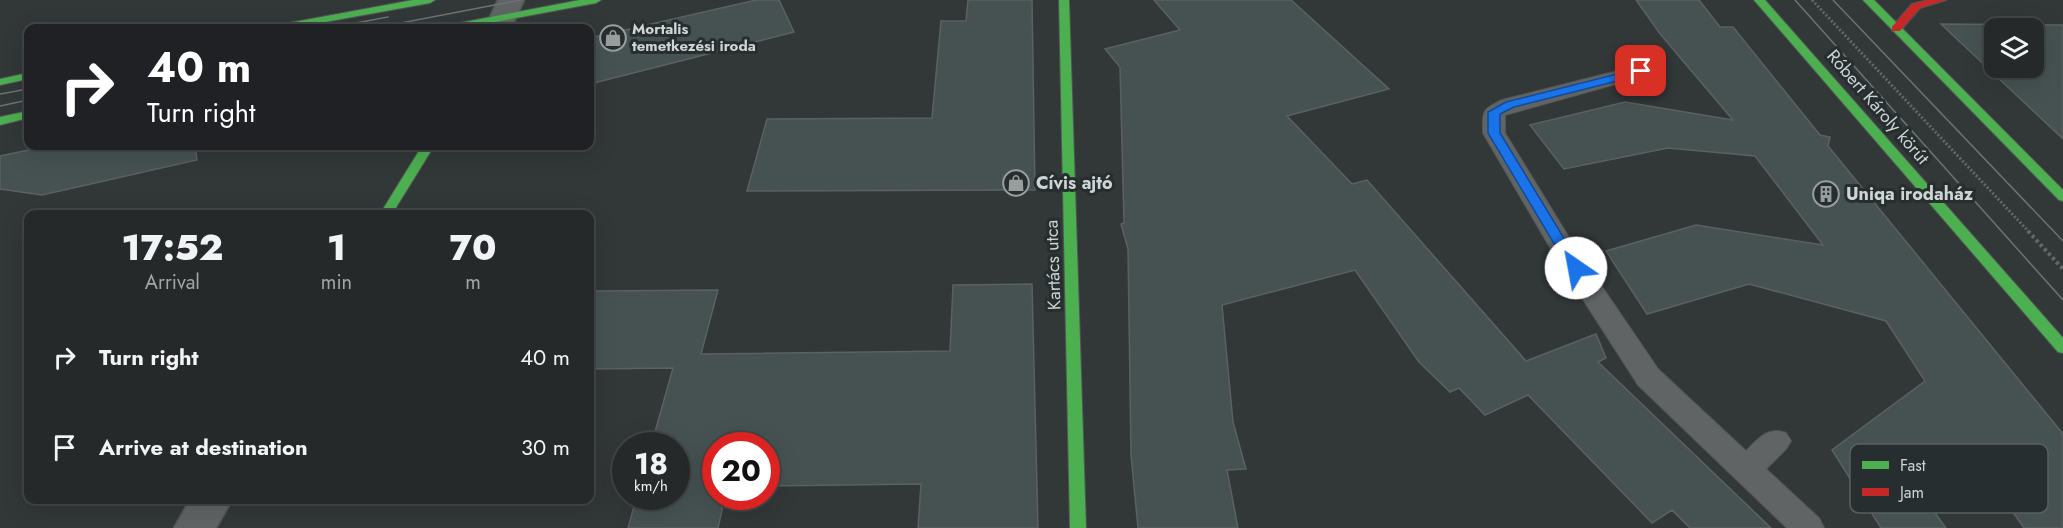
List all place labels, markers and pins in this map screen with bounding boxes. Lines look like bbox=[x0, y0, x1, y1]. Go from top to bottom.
place label: Mortalis temetkezési iroda bbox=[632, 18, 756, 57]
shop icon: Mortalis temetkezési iroda bbox=[598, 23, 628, 53]
pin bbox=[1615, 45, 1666, 96]
shop icon: Cívis ajtó bbox=[1001, 168, 1031, 198]
place label: Cívis ajtó bbox=[1036, 170, 1113, 196]
building icon: Uniqa irodaház bbox=[1811, 179, 1841, 209]
place label: Uniqa irodaház bbox=[1846, 181, 1974, 207]

